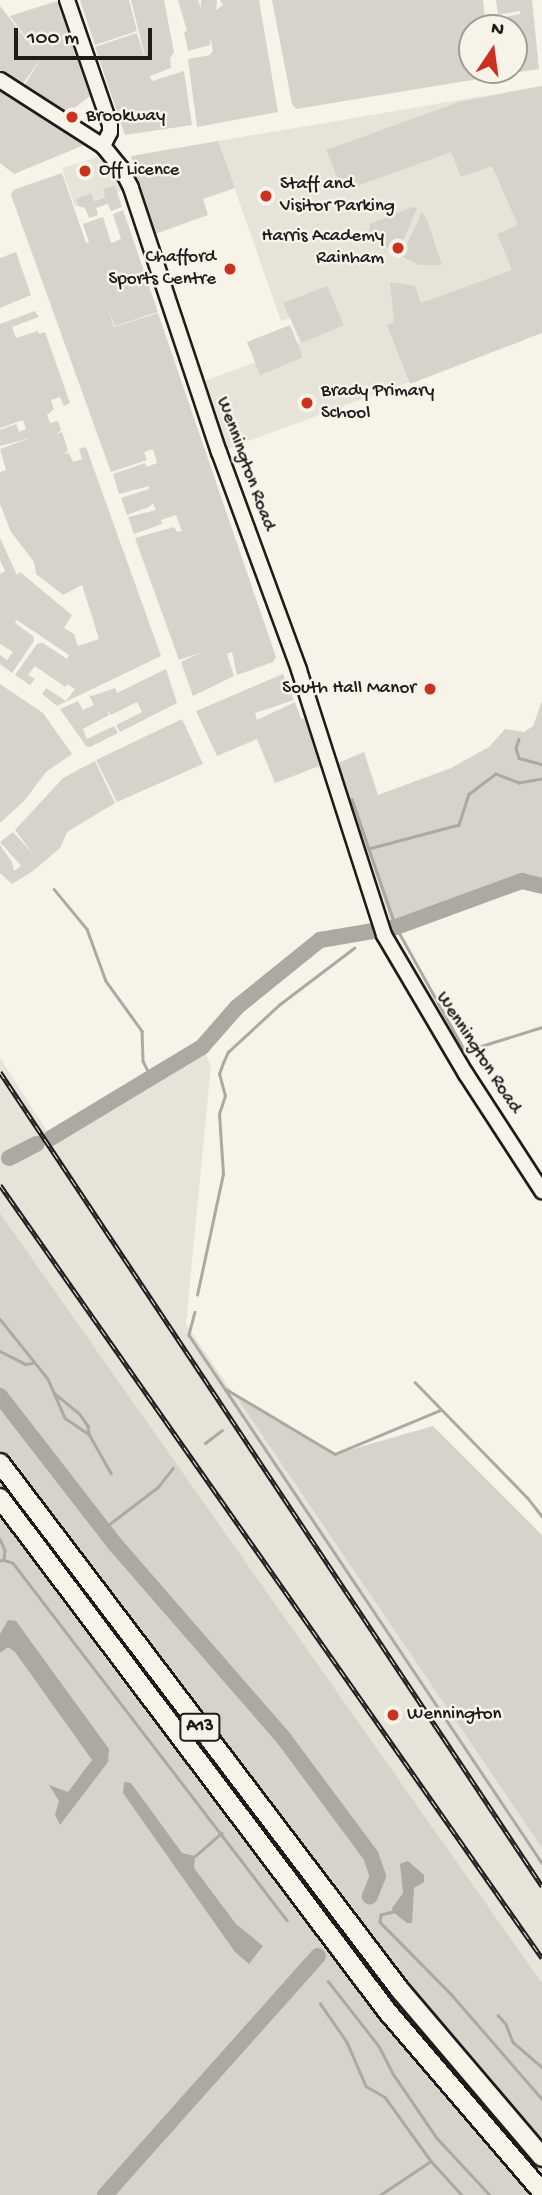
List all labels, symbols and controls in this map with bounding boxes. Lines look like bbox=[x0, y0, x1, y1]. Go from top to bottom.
scale bar bbox=[18, 14, 156, 58]
north arrow bbox=[458, 14, 528, 84]
text: N bbox=[489, 17, 506, 43]
text: 100 m bbox=[27, 27, 79, 52]
place label: Brookway bbox=[86, 106, 165, 128]
marker: Brookway bbox=[64, 109, 80, 125]
place label: Off Licence bbox=[99, 160, 179, 182]
marker: Off Licence bbox=[77, 163, 93, 179]
place label: Staff and Visitor Parking bbox=[280, 174, 395, 218]
marker: Staff and Visitor Parking bbox=[258, 188, 274, 204]
place label: Harris Academy Rainham bbox=[262, 226, 384, 270]
marker: Harris Academy Rainham bbox=[390, 240, 406, 256]
place label: Chafford Sports Centre bbox=[109, 247, 216, 291]
marker: Chafford Sports Centre bbox=[222, 261, 238, 277]
place label: Brady Primary School bbox=[321, 381, 434, 425]
street label: Wennington Road bbox=[210, 394, 280, 534]
marker: Brady Primary School bbox=[299, 395, 315, 411]
place label: South Hall Manor bbox=[282, 678, 416, 700]
marker: South Hall Manor bbox=[422, 681, 438, 697]
street label: Wennington Road bbox=[430, 988, 526, 1118]
place label: Wennington bbox=[407, 1704, 502, 1726]
marker: Wennington bbox=[385, 1707, 401, 1723]
road number: A13 bbox=[179, 1712, 221, 1742]

